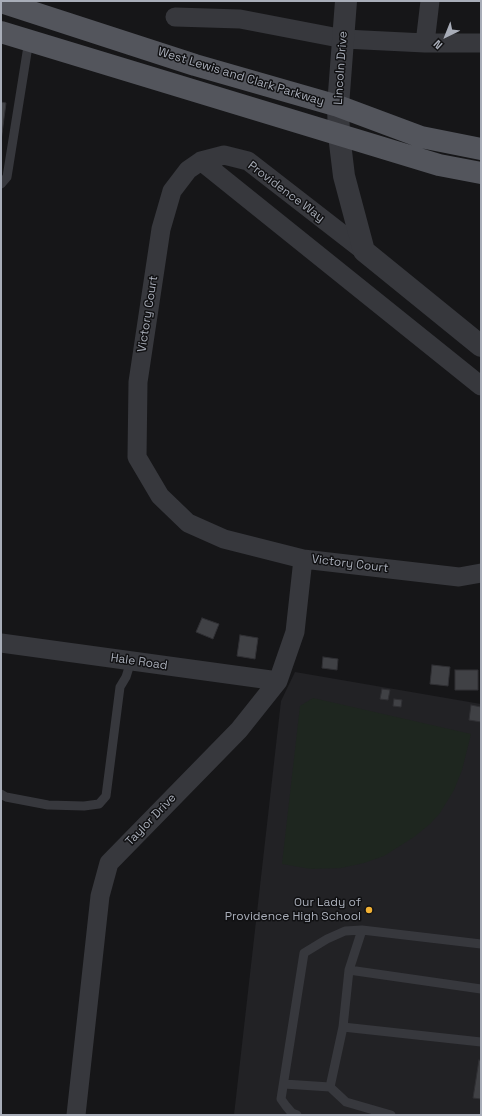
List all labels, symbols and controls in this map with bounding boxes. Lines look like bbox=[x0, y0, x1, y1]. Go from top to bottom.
north arrow bbox=[426, 16, 466, 56]
street label: Lincoln Drive bbox=[331, 31, 351, 105]
text: N bbox=[430, 37, 445, 52]
street label: West Lewis and Clark Parkway bbox=[156, 45, 326, 109]
street label: Providence Way bbox=[245, 159, 327, 225]
street label: Victory Court bbox=[135, 275, 161, 353]
street label: Victory Court bbox=[311, 552, 389, 576]
street label: Hale Road bbox=[110, 651, 168, 673]
street label: Taylor Drive bbox=[123, 791, 179, 849]
place label: Our Lady of Providence High School bbox=[225, 896, 361, 924]
marker: Our Lady of Providence High School bbox=[364, 905, 374, 915]

